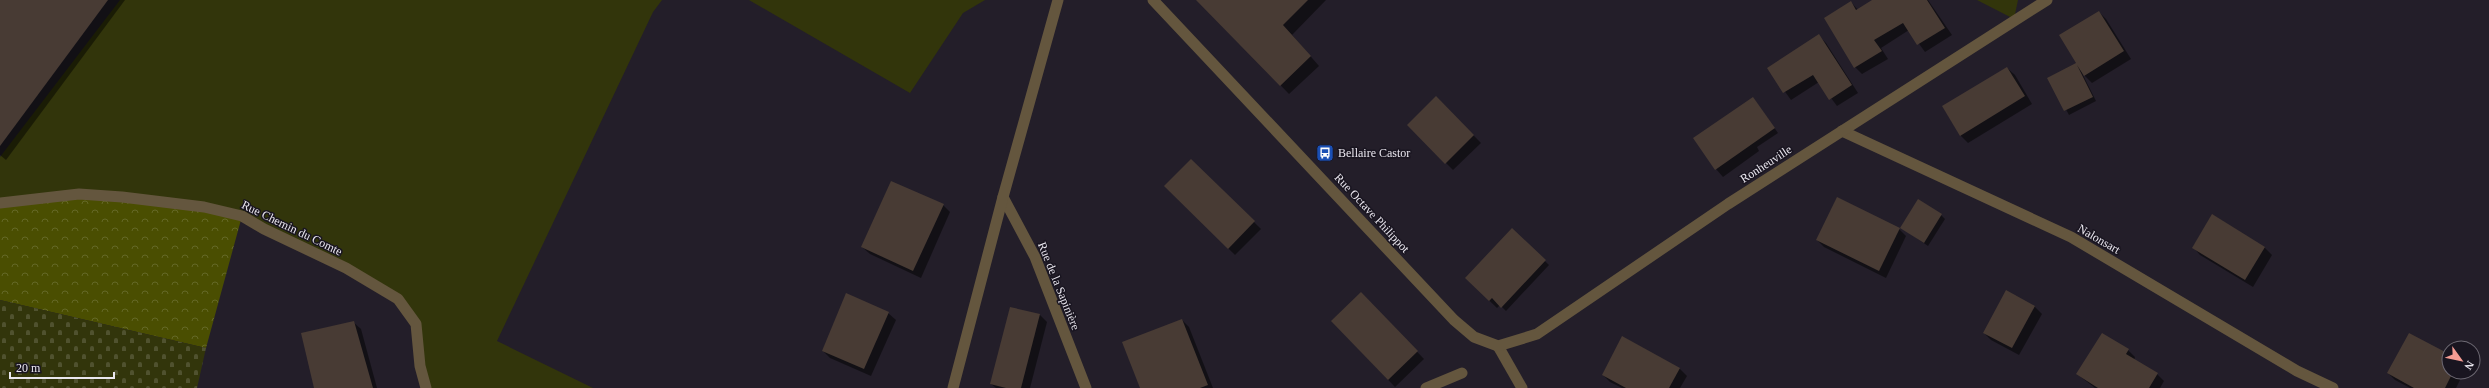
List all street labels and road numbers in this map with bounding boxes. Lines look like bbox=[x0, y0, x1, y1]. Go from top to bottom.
street label: Ronheuville bbox=[1738, 142, 1794, 186]
street label: Rue Octave Philippot bbox=[1332, 170, 1413, 256]
street label: Rue Chemin du Comte bbox=[239, 198, 345, 258]
street label: Nalonsart bbox=[2075, 221, 2123, 257]
street label: Rue de la Sapinière bbox=[1035, 240, 1083, 332]

